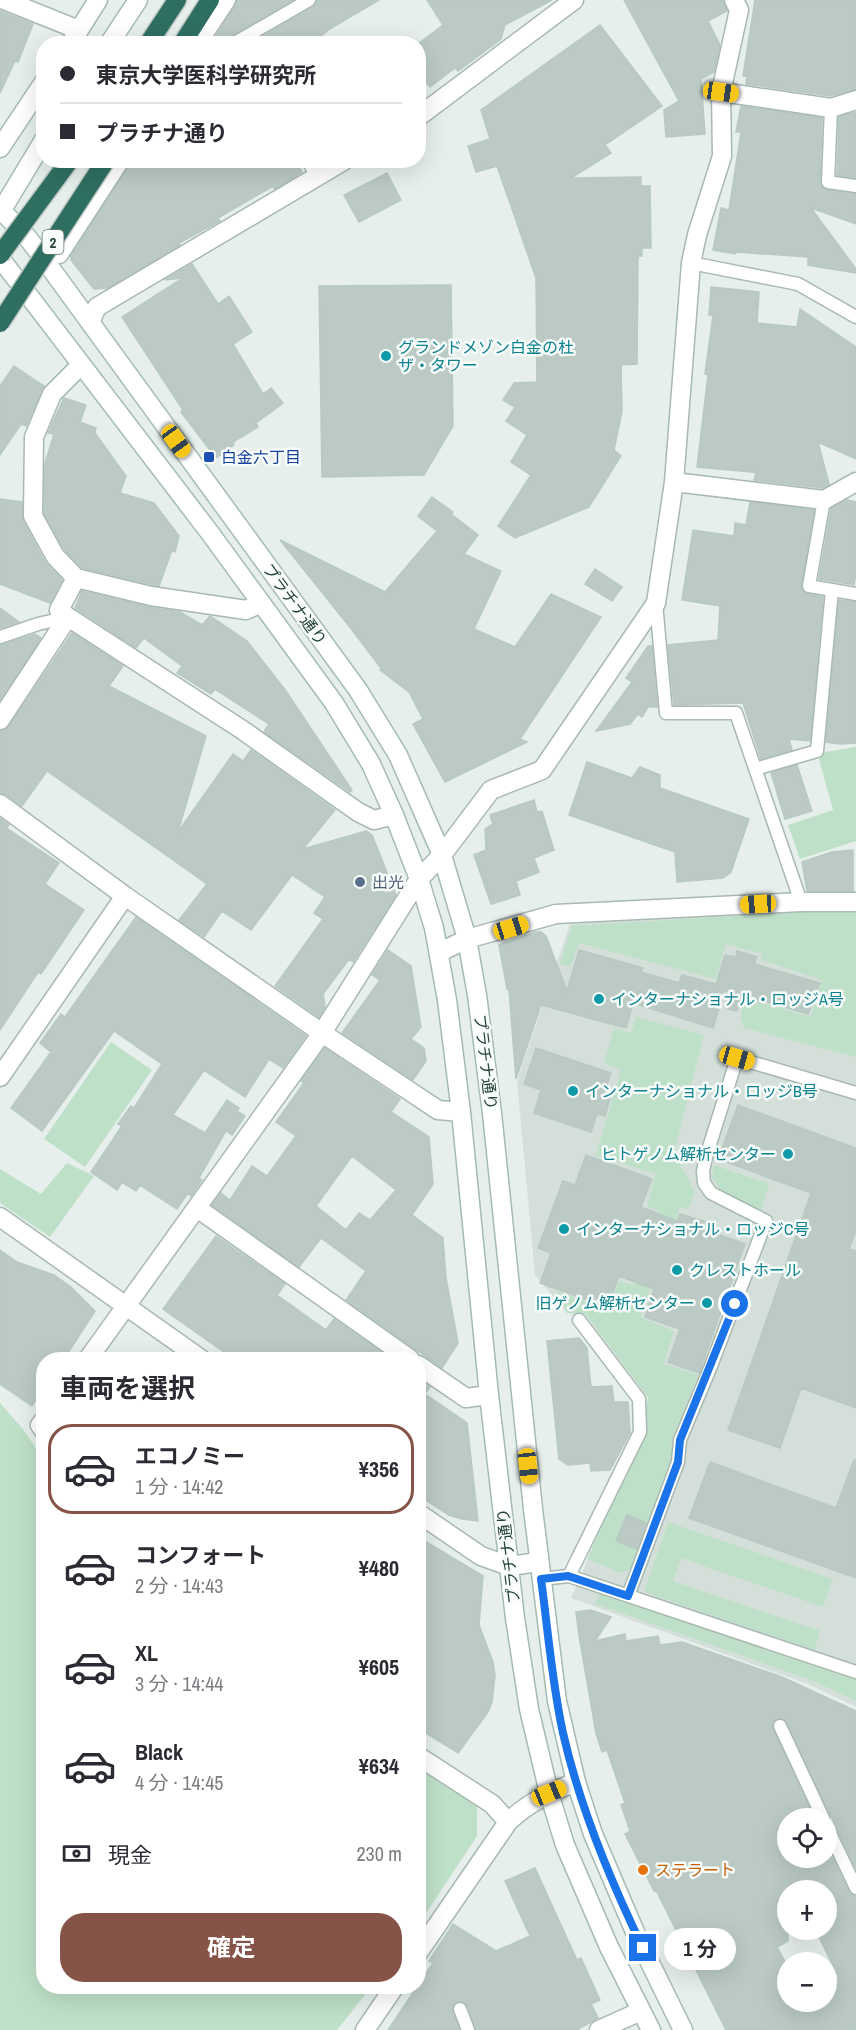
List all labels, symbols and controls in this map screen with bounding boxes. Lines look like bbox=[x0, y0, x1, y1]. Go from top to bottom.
text: 東京大学医科学研究所 bbox=[96, 60, 316, 90]
car bbox=[702, 81, 740, 103]
text: プラチナ通り bbox=[96, 118, 228, 148]
road number: 2 bbox=[42, 230, 64, 254]
place label: グランドメゾン白金の杜 ザ・タワー bbox=[398, 336, 574, 376]
marker: グランドメゾン白金の杜 ザ・タワー bbox=[379, 349, 393, 363]
car bbox=[158, 421, 194, 461]
place label: 白金六丁目 bbox=[221, 446, 301, 468]
marker: 白金六丁目 bbox=[202, 450, 216, 464]
street label: プラチナ通り bbox=[258, 559, 332, 649]
place label: 出光 bbox=[372, 871, 404, 893]
marker: 出光 bbox=[353, 875, 367, 889]
car bbox=[740, 894, 776, 914]
car bbox=[491, 914, 531, 942]
place label: インターナショナル・ロッジA号 bbox=[611, 988, 844, 1010]
marker: インターナショナル・ロッジA号 bbox=[592, 992, 606, 1006]
street label: プラチナ通り bbox=[469, 1013, 503, 1111]
car bbox=[717, 1044, 757, 1072]
place label: インターナショナル・ロッジB号 bbox=[585, 1080, 818, 1102]
marker: インターナショナル・ロッジB号 bbox=[566, 1084, 580, 1098]
place label: ヒトゲノム解析センター bbox=[600, 1143, 776, 1165]
marker: ヒトゲノム解析センター bbox=[781, 1147, 795, 1161]
place label: インターナショナル・ロッジC号 bbox=[576, 1218, 809, 1240]
marker: インターナショナル・ロッジC号 bbox=[557, 1222, 571, 1236]
place label: クレストホール bbox=[689, 1259, 801, 1281]
marker: クレストホール bbox=[670, 1263, 684, 1277]
route start bbox=[721, 1290, 748, 1317]
place label: 旧ゲノム解析センター bbox=[535, 1292, 695, 1314]
marker: 旧ゲノム解析センター bbox=[700, 1296, 714, 1310]
text: 車両を選択 bbox=[60, 1370, 195, 1406]
text: エコノミー bbox=[135, 1441, 245, 1471]
icon: car bbox=[63, 1442, 117, 1496]
car bbox=[517, 1447, 539, 1485]
text: ¥356 bbox=[359, 1454, 399, 1484]
text: 1 分 · 14:42 bbox=[135, 1473, 223, 1500]
street label: プラチナ通り bbox=[491, 1507, 525, 1605]
text: コンフォート bbox=[135, 1540, 266, 1570]
icon: car bbox=[63, 1541, 117, 1595]
text: ¥480 bbox=[359, 1553, 399, 1583]
text: 2 分 · 14:43 bbox=[135, 1572, 223, 1599]
text: XL bbox=[135, 1638, 158, 1668]
icon: car bbox=[63, 1640, 117, 1694]
text: ¥605 bbox=[359, 1652, 399, 1682]
text: 3 分 · 14:44 bbox=[135, 1670, 223, 1697]
text: Black bbox=[135, 1737, 183, 1767]
icon: car bbox=[63, 1739, 117, 1793]
text: ¥634 bbox=[359, 1751, 399, 1781]
text: 4 分 · 14:45 bbox=[135, 1769, 223, 1796]
car bbox=[529, 1778, 569, 1808]
map controls bbox=[777, 1808, 837, 2012]
button: locate bbox=[777, 1808, 837, 1868]
icon: cash bbox=[60, 1837, 93, 1870]
text: 現金 bbox=[108, 1840, 152, 1870]
text: 230 m bbox=[356, 1840, 402, 1867]
place label: ステラート bbox=[655, 1859, 735, 1881]
marker: ステラート bbox=[636, 1863, 650, 1877]
button: + bbox=[777, 1880, 837, 1940]
button: 確定 bbox=[60, 1913, 402, 1982]
callout: 1 分 bbox=[664, 1927, 736, 1969]
route end bbox=[629, 1934, 656, 1961]
text: 1 分 bbox=[683, 1935, 717, 1962]
button: − bbox=[777, 1952, 837, 2012]

